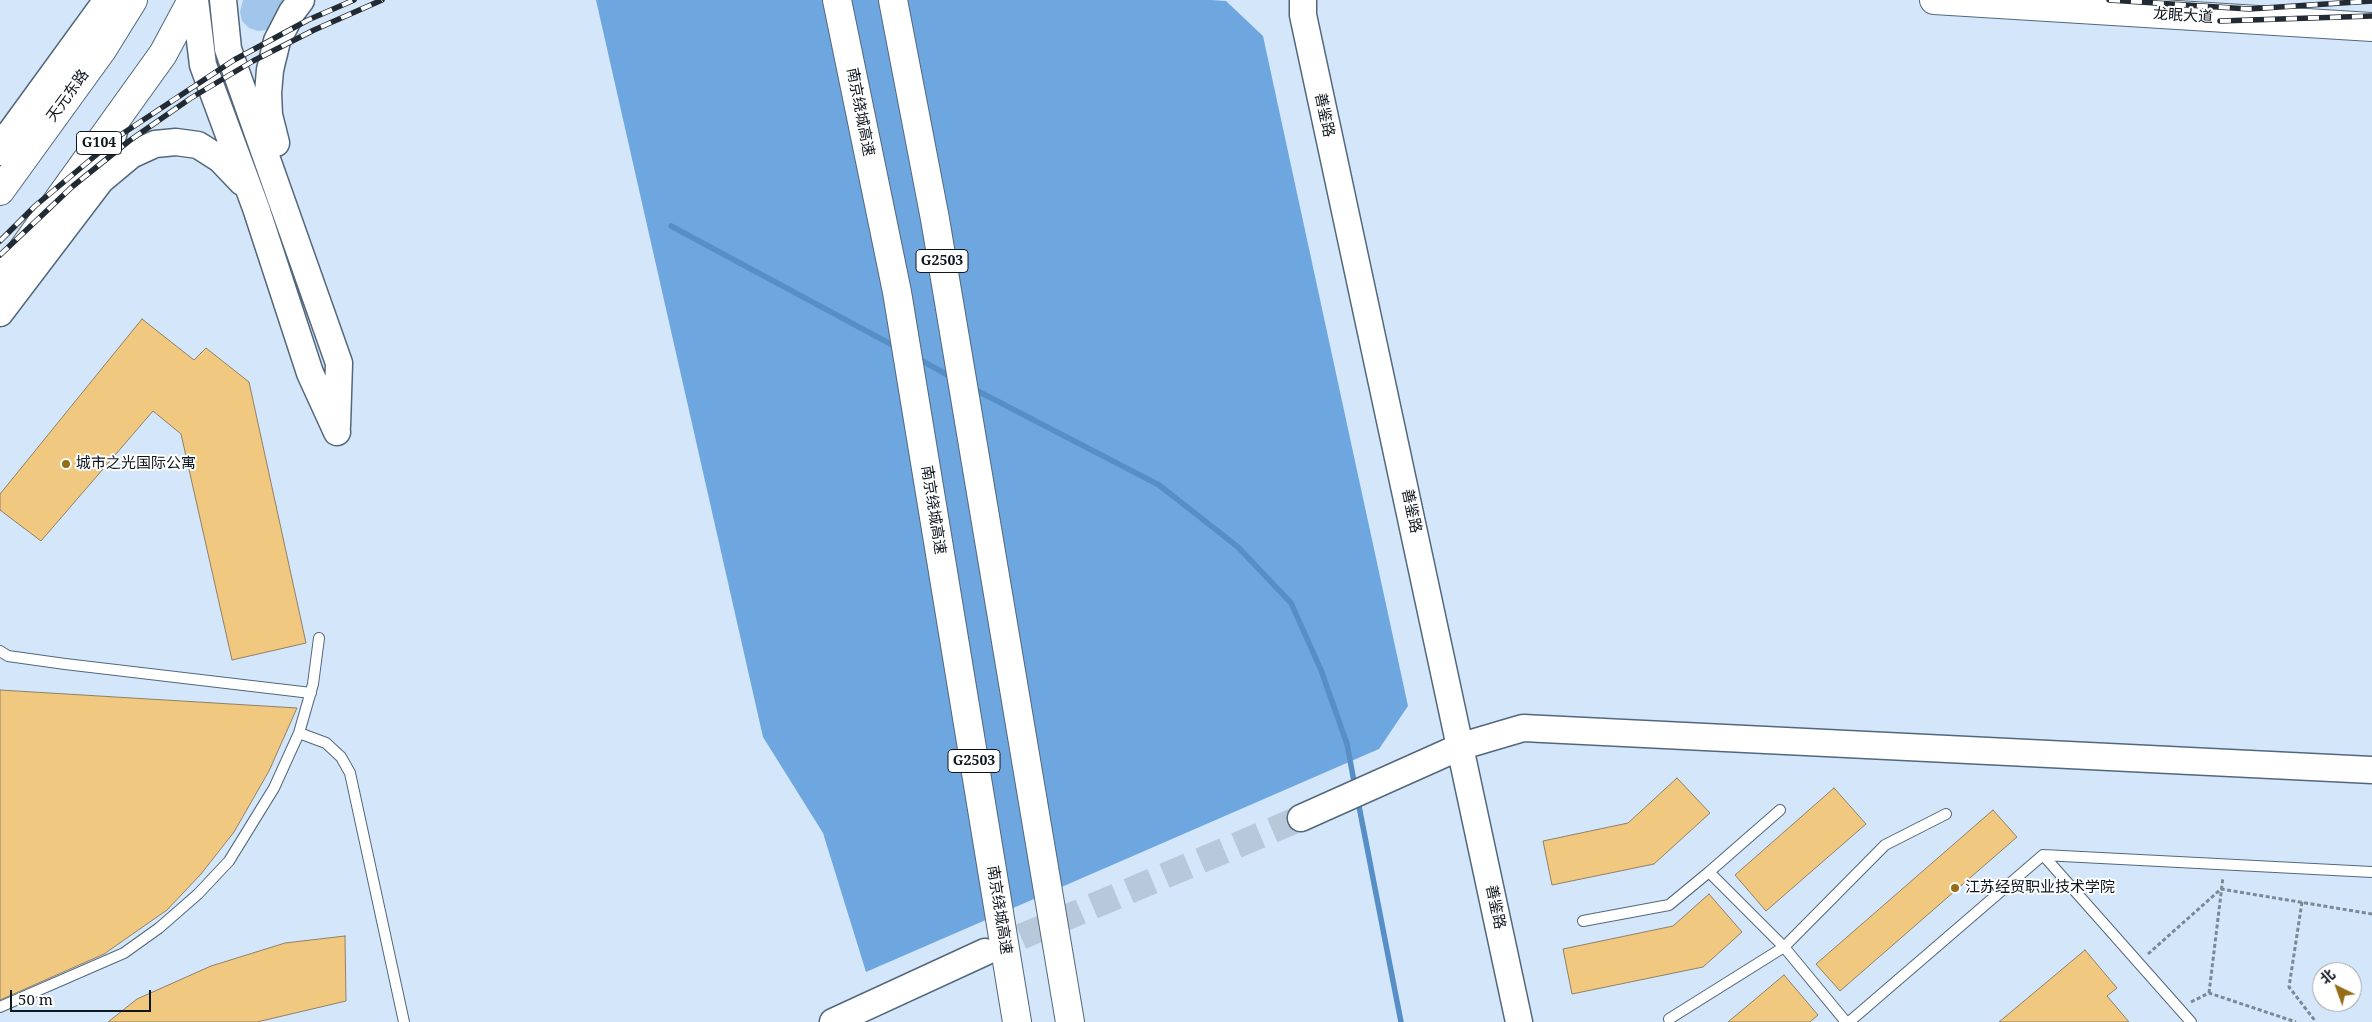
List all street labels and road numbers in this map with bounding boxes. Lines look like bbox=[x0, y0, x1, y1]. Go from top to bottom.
street label: 龙眠大道 bbox=[2152, 5, 2214, 27]
street label: 天元东路 bbox=[43, 66, 93, 126]
street label: 南京绕城高速 bbox=[843, 66, 877, 158]
street label: 善鉴路 bbox=[1311, 91, 1337, 139]
road number: G104 bbox=[76, 132, 122, 154]
road number: G2503 bbox=[916, 250, 968, 272]
street label: 南京绕城高速 bbox=[917, 464, 949, 556]
street label: 善鉴路 bbox=[1398, 487, 1424, 535]
road number: G2503 bbox=[948, 749, 1000, 772]
street label: 南京绕城高速 bbox=[983, 864, 1015, 956]
street label: 善鉴路 bbox=[1482, 883, 1508, 931]

